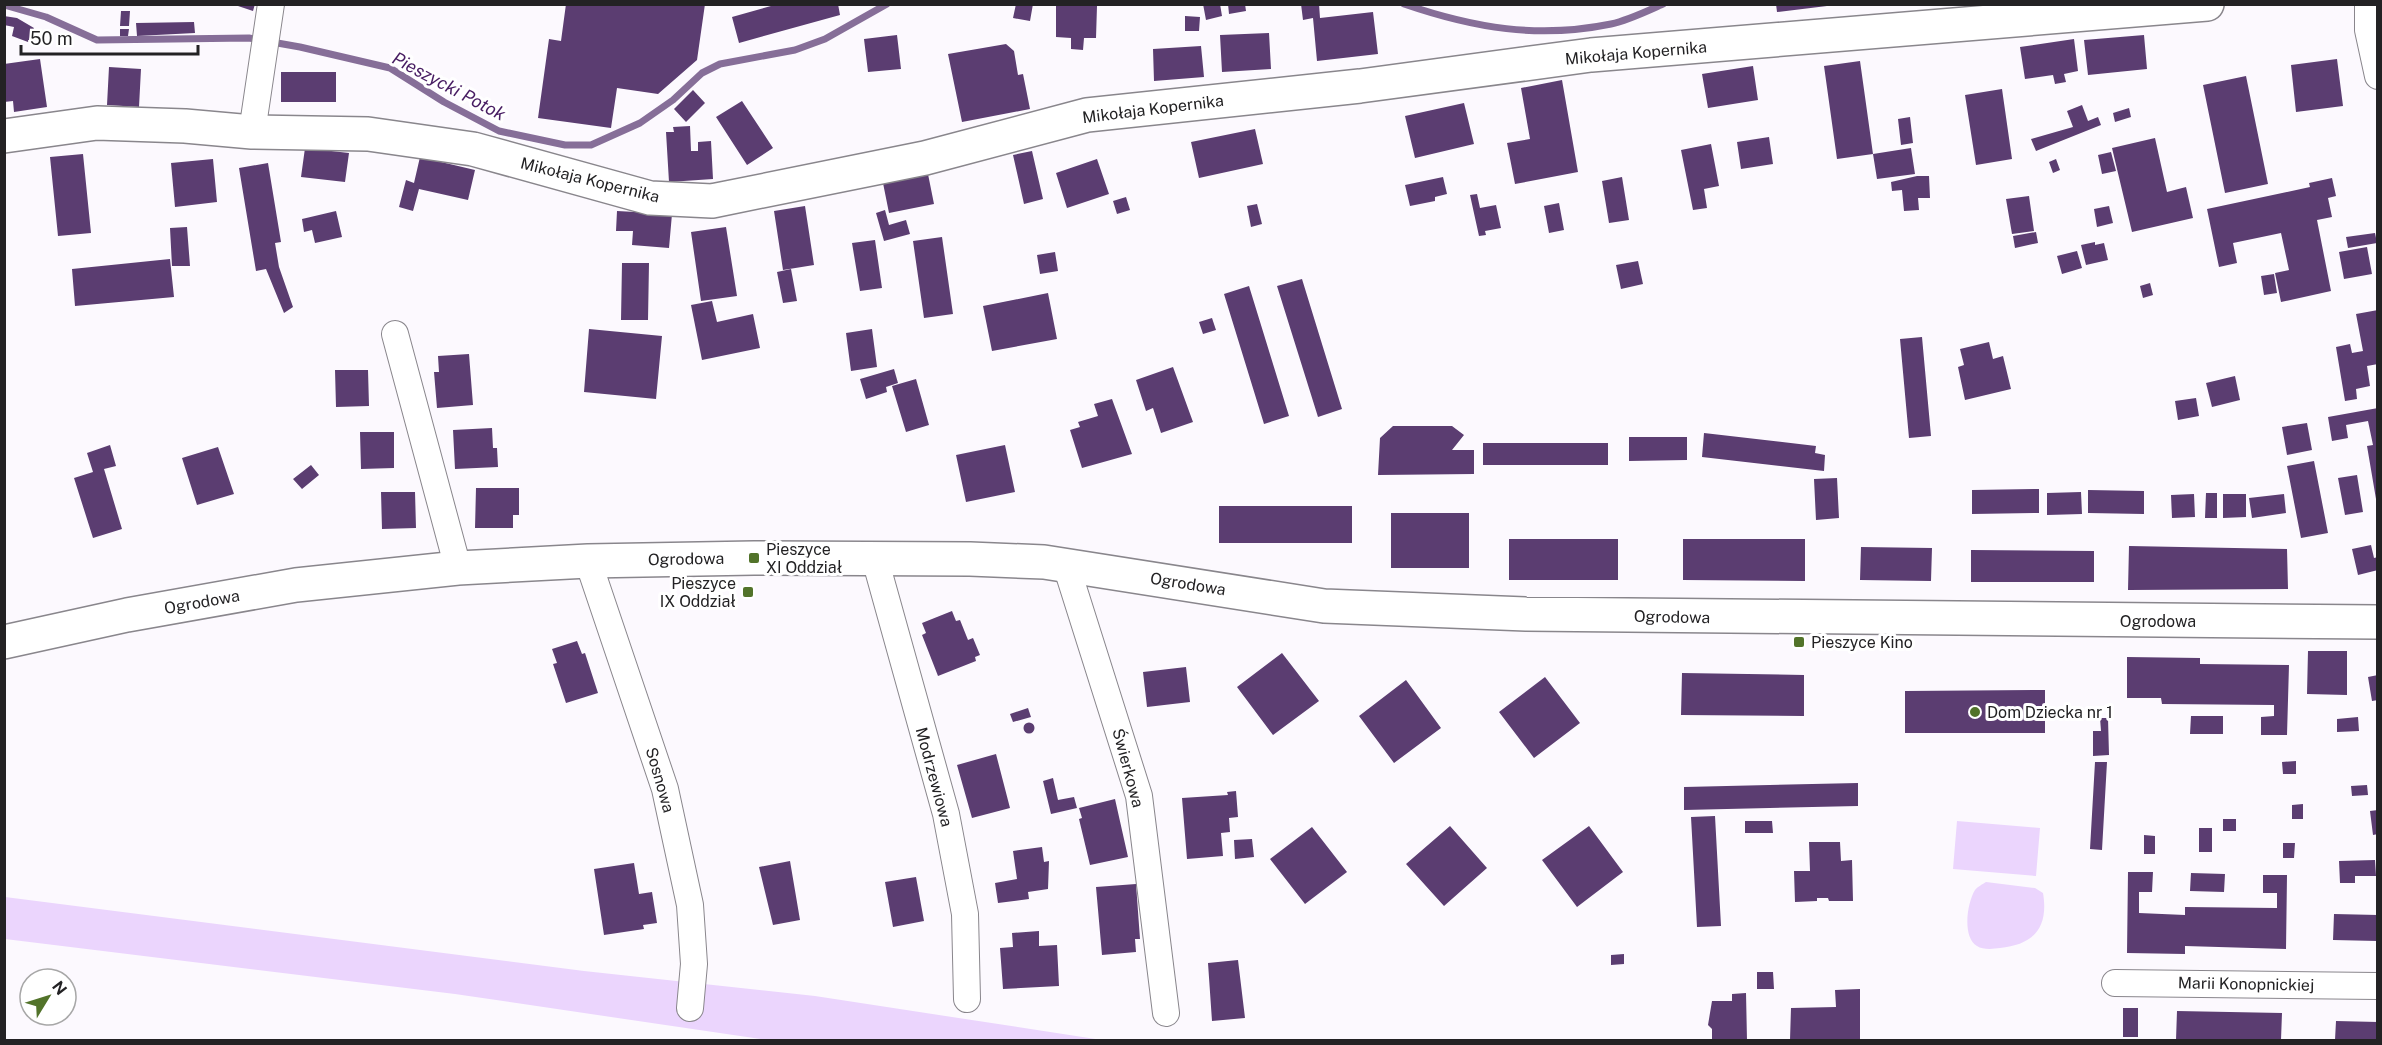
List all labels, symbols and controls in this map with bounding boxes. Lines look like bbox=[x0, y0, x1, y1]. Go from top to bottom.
scale bar bbox=[21, 18, 198, 56]
text: 50 m bbox=[30, 28, 73, 49]
street label: Mikołaja Kopernika bbox=[1564, 37, 1708, 69]
water label: Pieszycki Potok bbox=[389, 47, 509, 125]
street label: Mikołaja Kopernika bbox=[1081, 91, 1225, 127]
street label: Mikołaja Kopernika bbox=[519, 154, 661, 206]
place label: Pieszyce XI Oddział bbox=[766, 540, 842, 577]
street label: Ogrodowa bbox=[648, 549, 724, 569]
marker: Pieszyce XI Oddział bbox=[747, 551, 761, 565]
street label: Ogrodowa bbox=[1149, 569, 1227, 599]
place label: Pieszyce IX Oddział bbox=[660, 574, 736, 611]
marker: Pieszyce IX Oddział bbox=[741, 585, 755, 599]
street label: Ogrodowa bbox=[163, 586, 241, 618]
street label: Ogrodowa bbox=[1634, 607, 1710, 627]
street label: Ogrodowa bbox=[2120, 612, 2196, 631]
place label: Pieszyce Kino bbox=[1811, 633, 1913, 652]
marker: Pieszyce Kino bbox=[1792, 635, 1806, 649]
place label: Dom Dziecka nr 1 bbox=[1987, 703, 2113, 722]
marker: Dom Dziecka nr 1 bbox=[1968, 705, 1982, 719]
street label: Modrzewiowa bbox=[912, 725, 956, 829]
street label: Świerkowa bbox=[1108, 726, 1149, 810]
street label: Sosnowa bbox=[642, 745, 678, 815]
north arrow bbox=[18, 967, 78, 1027]
street label: Marii Konopnickiej bbox=[2178, 973, 2314, 995]
text: N bbox=[48, 977, 71, 999]

